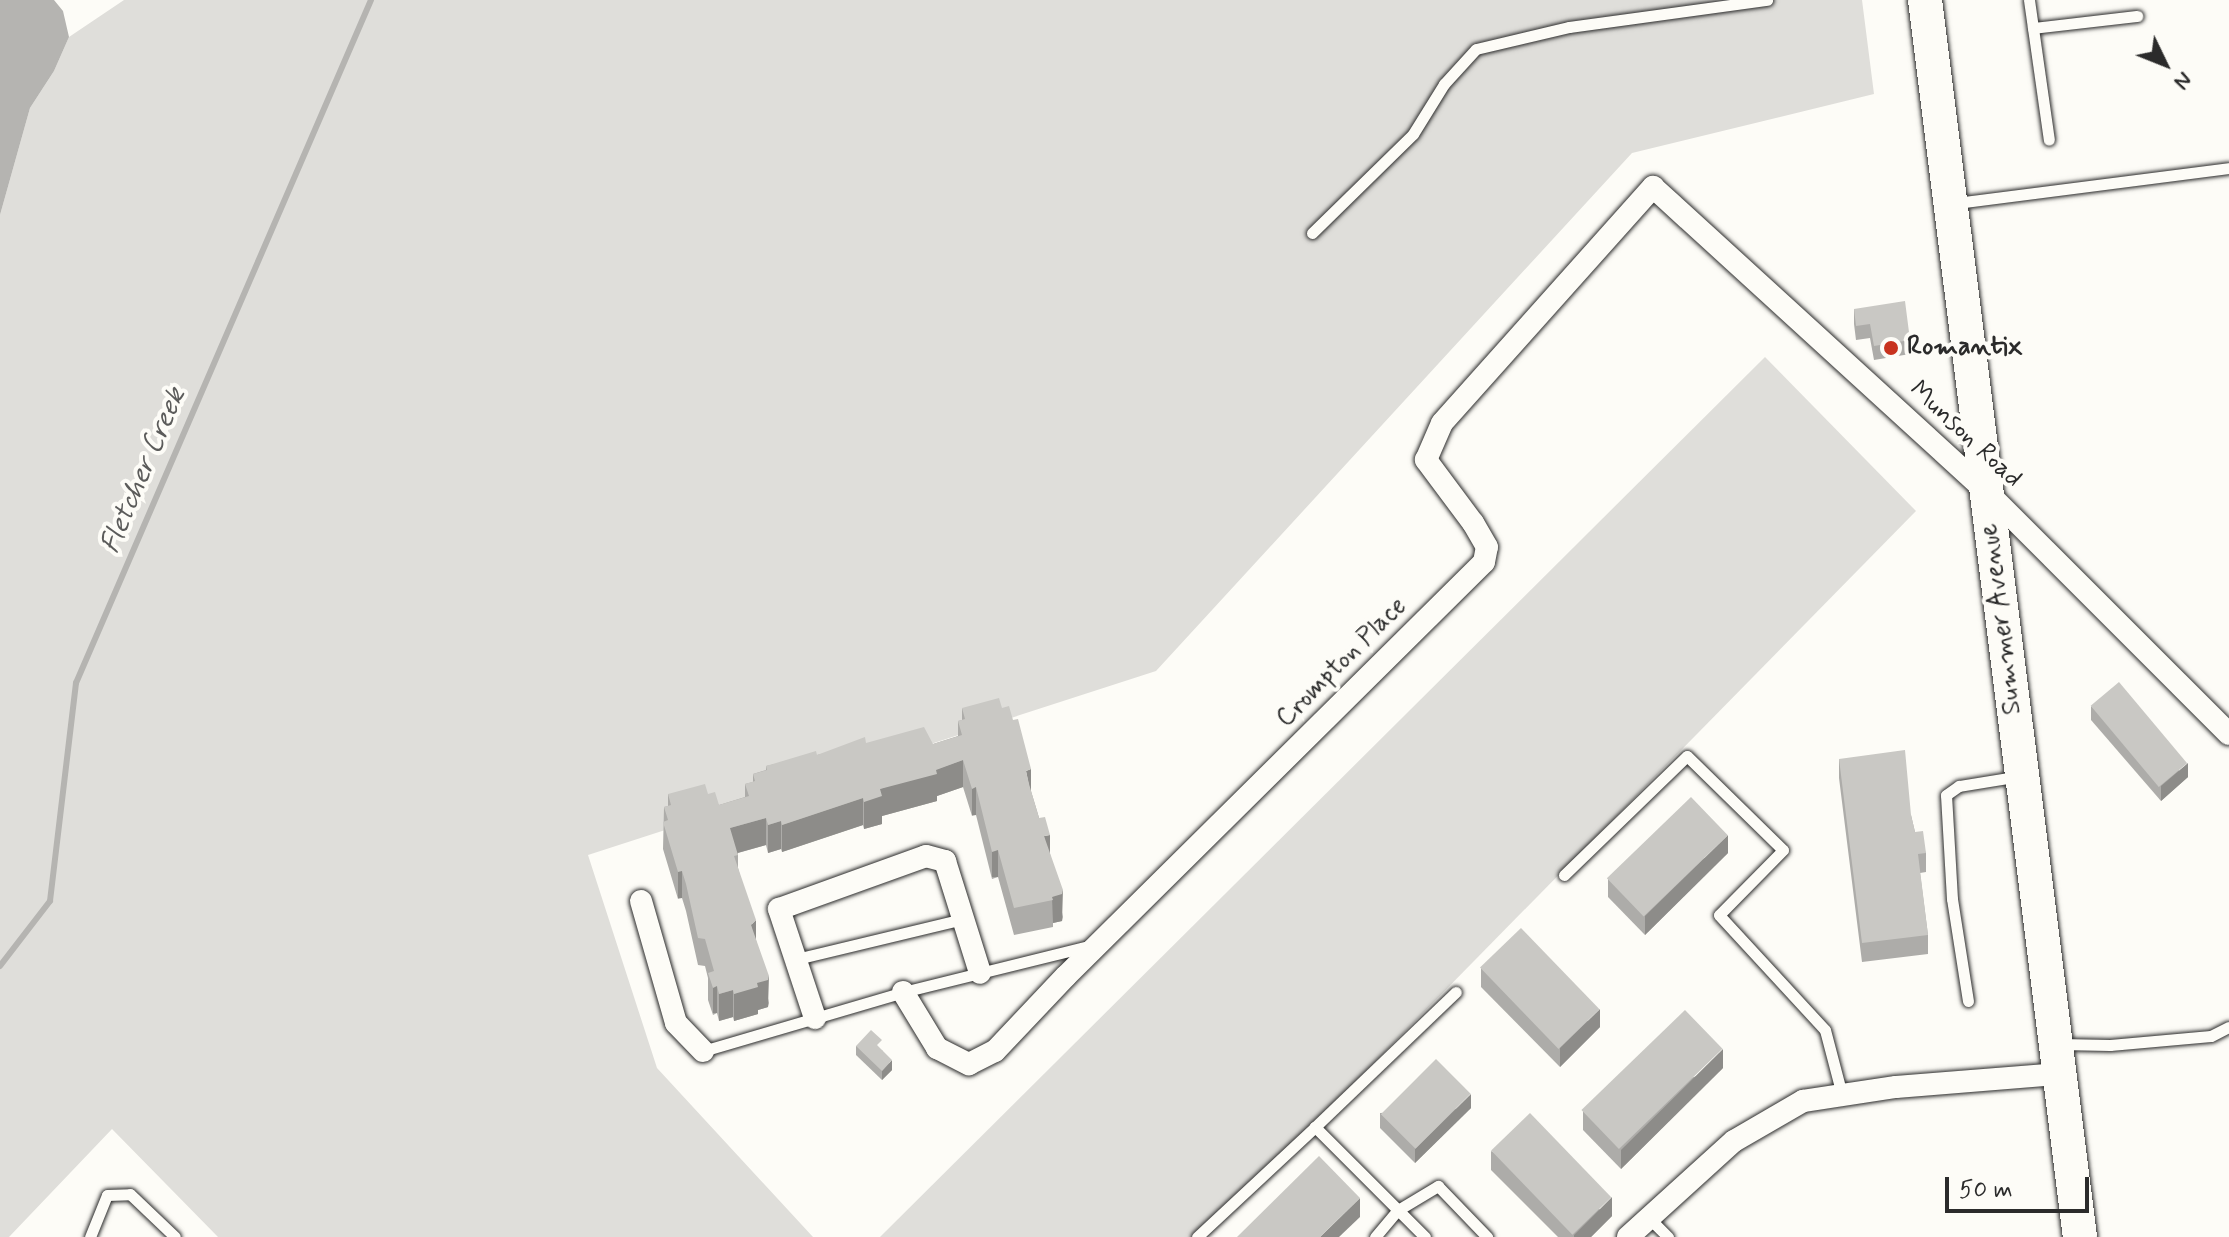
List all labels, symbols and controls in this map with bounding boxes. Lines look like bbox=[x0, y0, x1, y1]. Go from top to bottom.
north arrow bbox=[2125, 24, 2205, 104]
text: N bbox=[2167, 65, 2198, 95]
place label: Romantix bbox=[1907, 332, 2022, 364]
marker: Romantix bbox=[1882, 339, 1900, 357]
street label: Munson Road bbox=[1902, 375, 2028, 495]
water label: Fletcher Creek bbox=[94, 382, 194, 560]
street label: Summer Avenue bbox=[1975, 523, 2029, 715]
street label: Crompton Place bbox=[1270, 591, 1414, 735]
scale bar bbox=[1949, 1161, 2093, 1211]
text: 50 m bbox=[1959, 1175, 2013, 1206]

